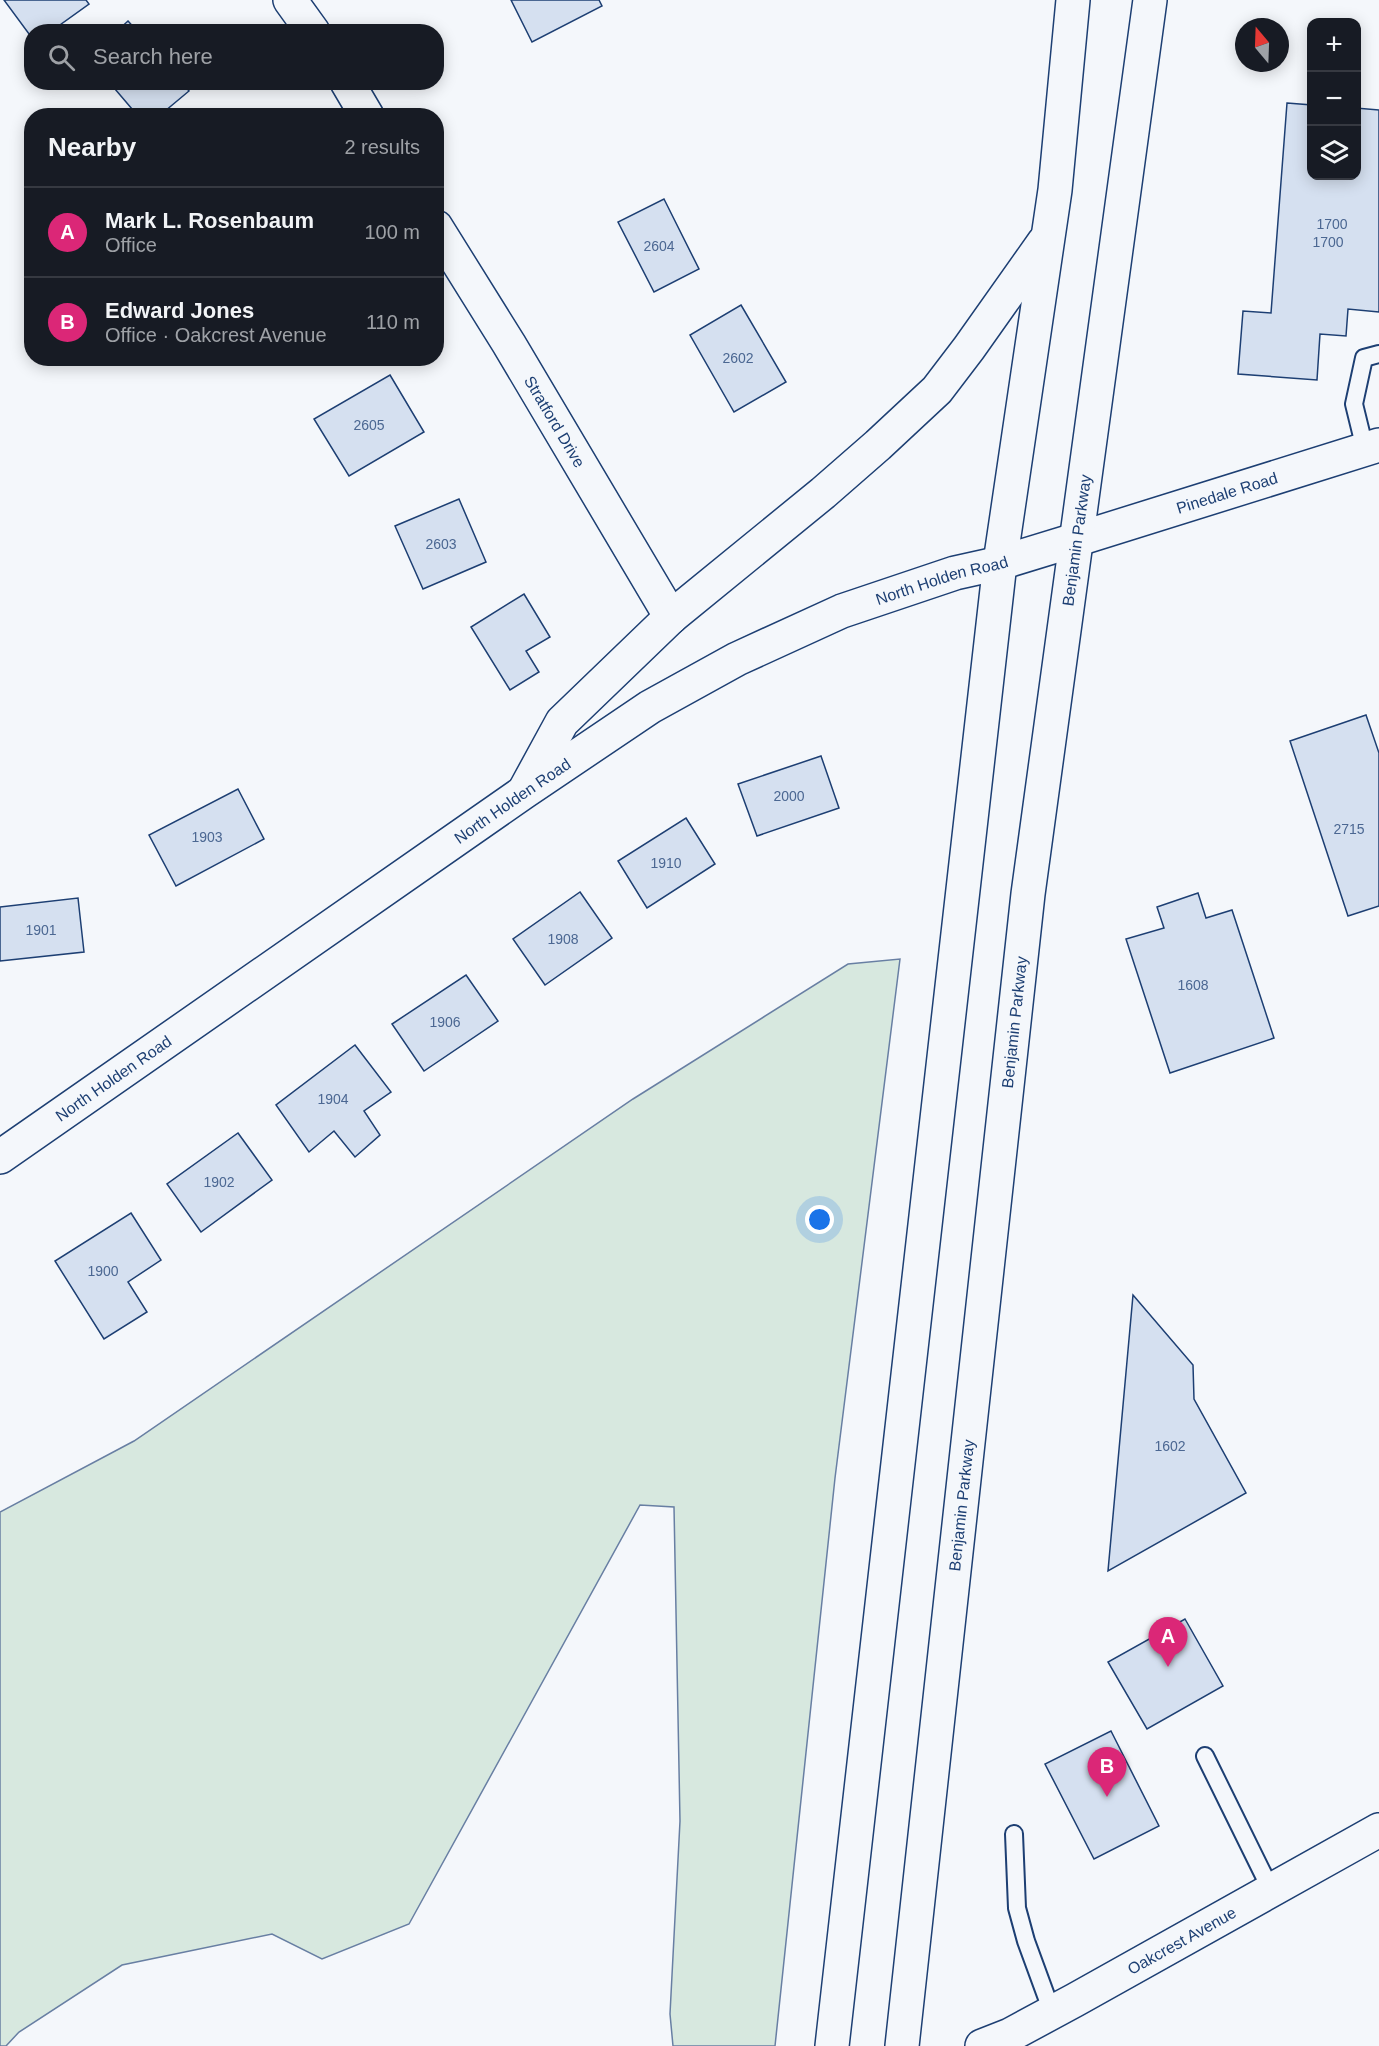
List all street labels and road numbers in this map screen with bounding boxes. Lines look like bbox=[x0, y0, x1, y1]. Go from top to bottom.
street label: Stratford Drive bbox=[521, 373, 588, 471]
street label: Pinedale Road bbox=[1174, 469, 1280, 517]
street label: Benjamin Parkway bbox=[1059, 473, 1094, 607]
street label: North Holden Road bbox=[874, 553, 1010, 608]
street label: North Holden Road bbox=[451, 755, 574, 847]
street label: Benjamin Parkway bbox=[999, 955, 1030, 1089]
street label: North Holden Road bbox=[52, 1032, 175, 1125]
street label: Benjamin Parkway bbox=[946, 1438, 977, 1572]
street label: Oakcrest Avenue bbox=[1125, 1904, 1239, 1978]

